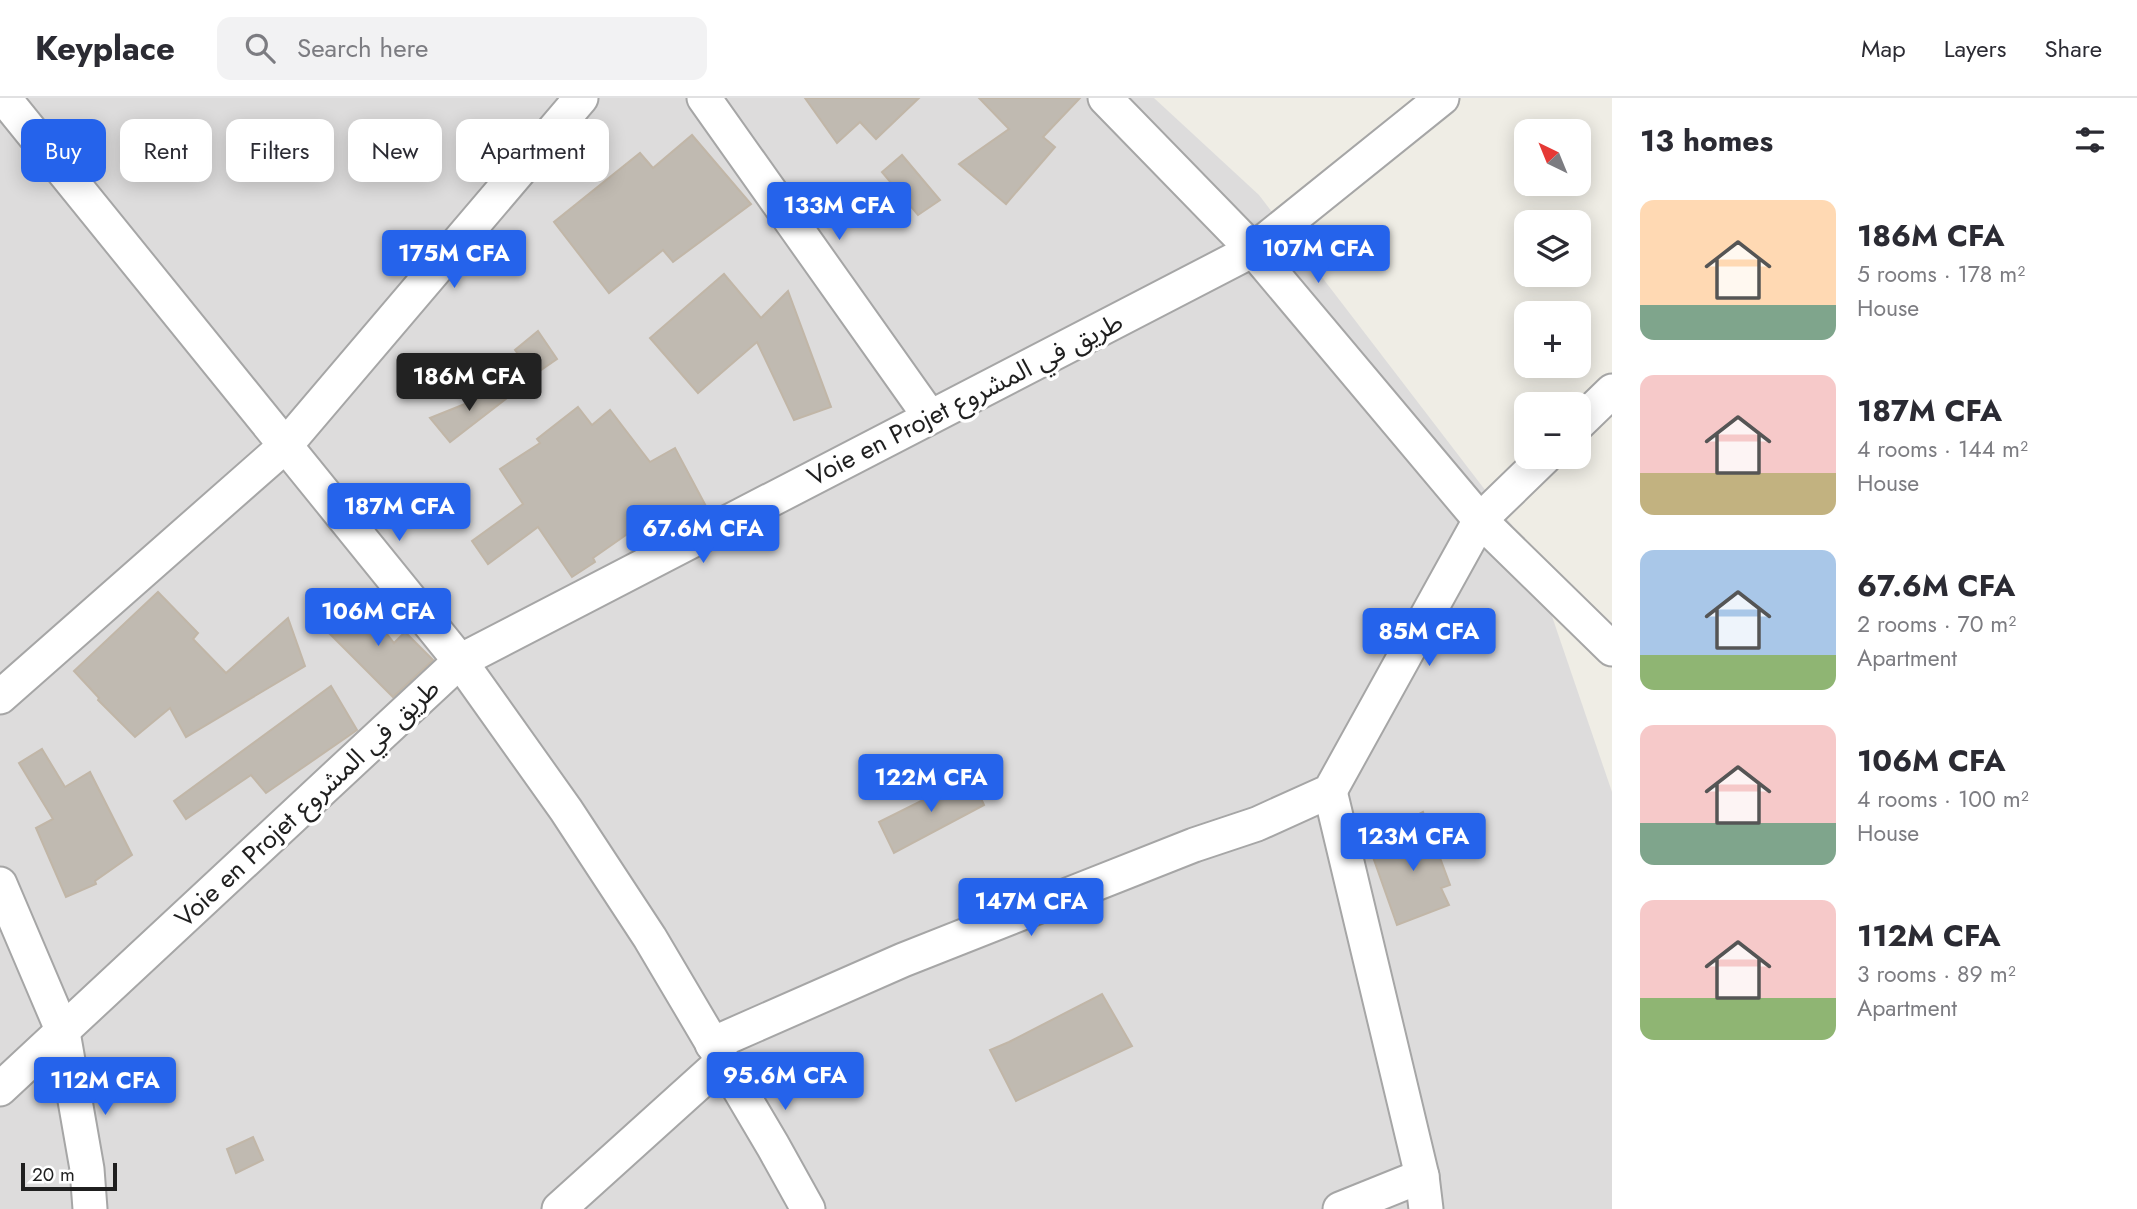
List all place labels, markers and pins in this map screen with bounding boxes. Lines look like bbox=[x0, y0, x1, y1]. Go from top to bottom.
pin: 133M CFA bbox=[767, 183, 911, 242]
pin: 107M CFA bbox=[1246, 226, 1390, 285]
pin: 175M CFA bbox=[382, 230, 526, 290]
pin: 186M CFA bbox=[397, 354, 541, 413]
pin: 187M CFA bbox=[327, 484, 471, 543]
pin: 67.6M CFA bbox=[623, 505, 783, 565]
pin: 106M CFA bbox=[306, 588, 450, 648]
pin: 85M CFA bbox=[1364, 608, 1494, 668]
pin: 122M CFA bbox=[859, 754, 1003, 814]
pin: 123M CFA bbox=[1341, 814, 1485, 873]
pin: 147M CFA bbox=[959, 878, 1103, 938]
pin: 95.6M CFA bbox=[705, 1052, 865, 1112]
pin: 112M CFA bbox=[33, 1058, 177, 1117]

